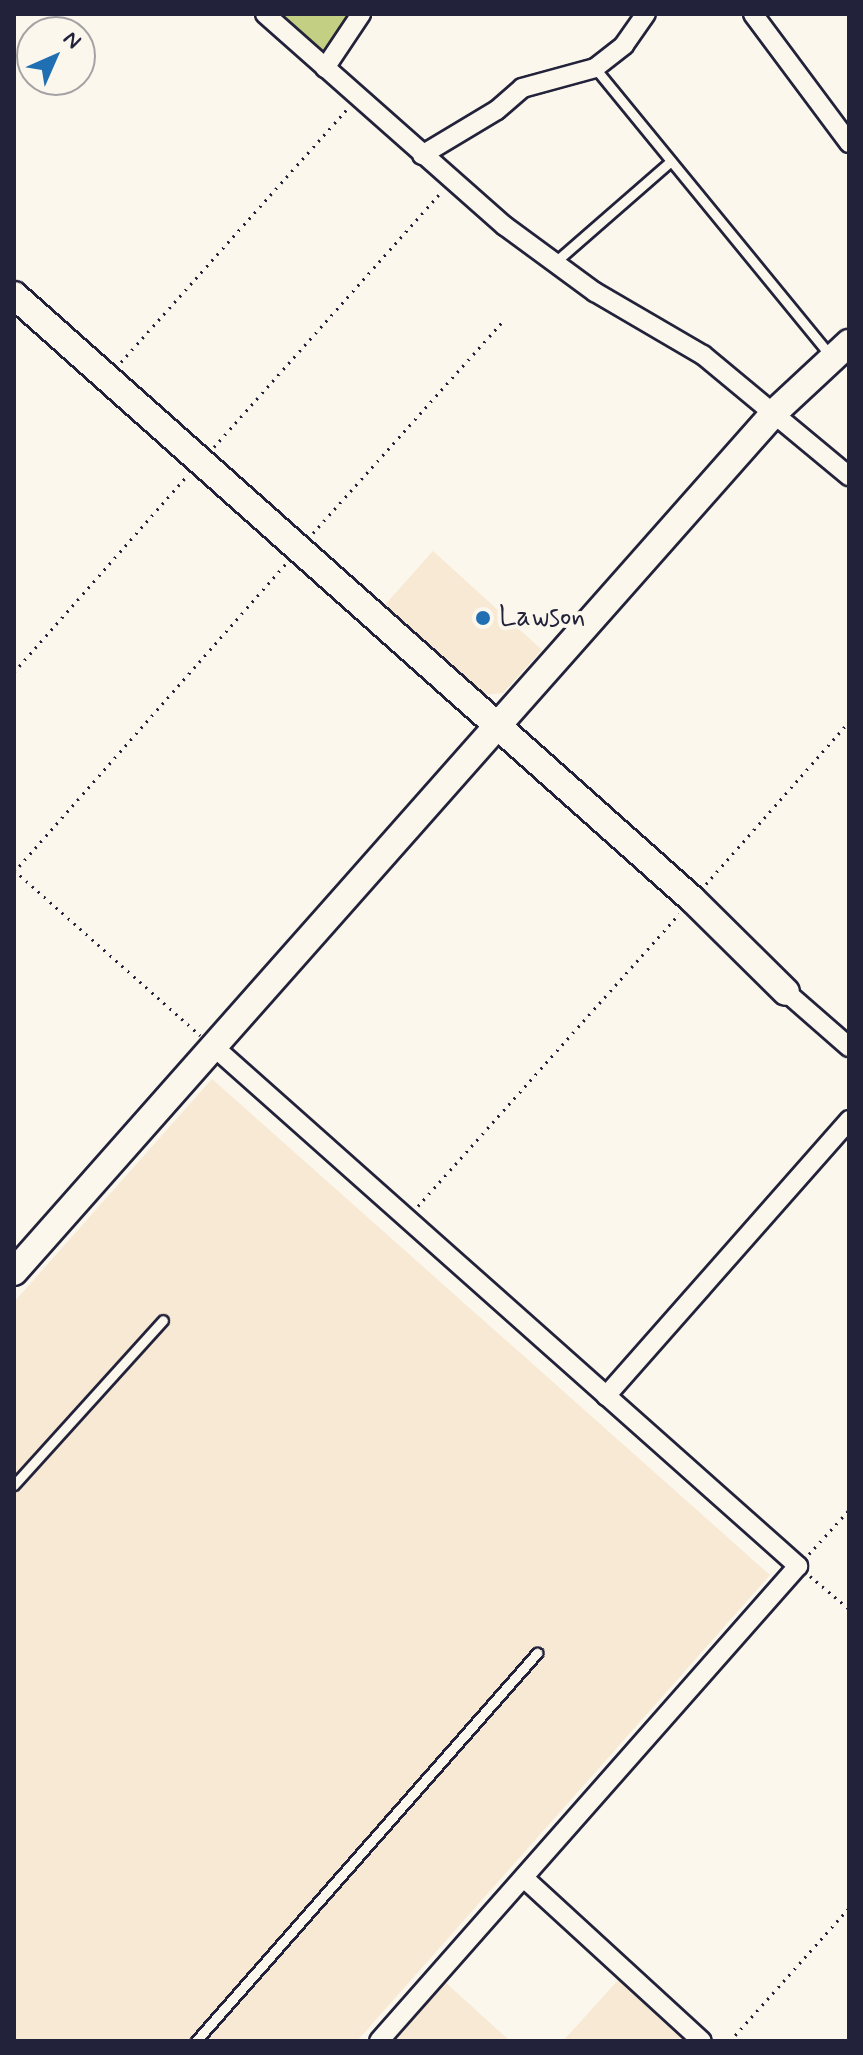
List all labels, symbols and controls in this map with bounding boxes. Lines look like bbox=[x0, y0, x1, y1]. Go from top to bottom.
north arrow bbox=[16, 16, 96, 96]
text: N bbox=[56, 25, 87, 56]
place label: Lawson bbox=[499, 601, 585, 635]
marker: Lawson bbox=[474, 609, 492, 627]

